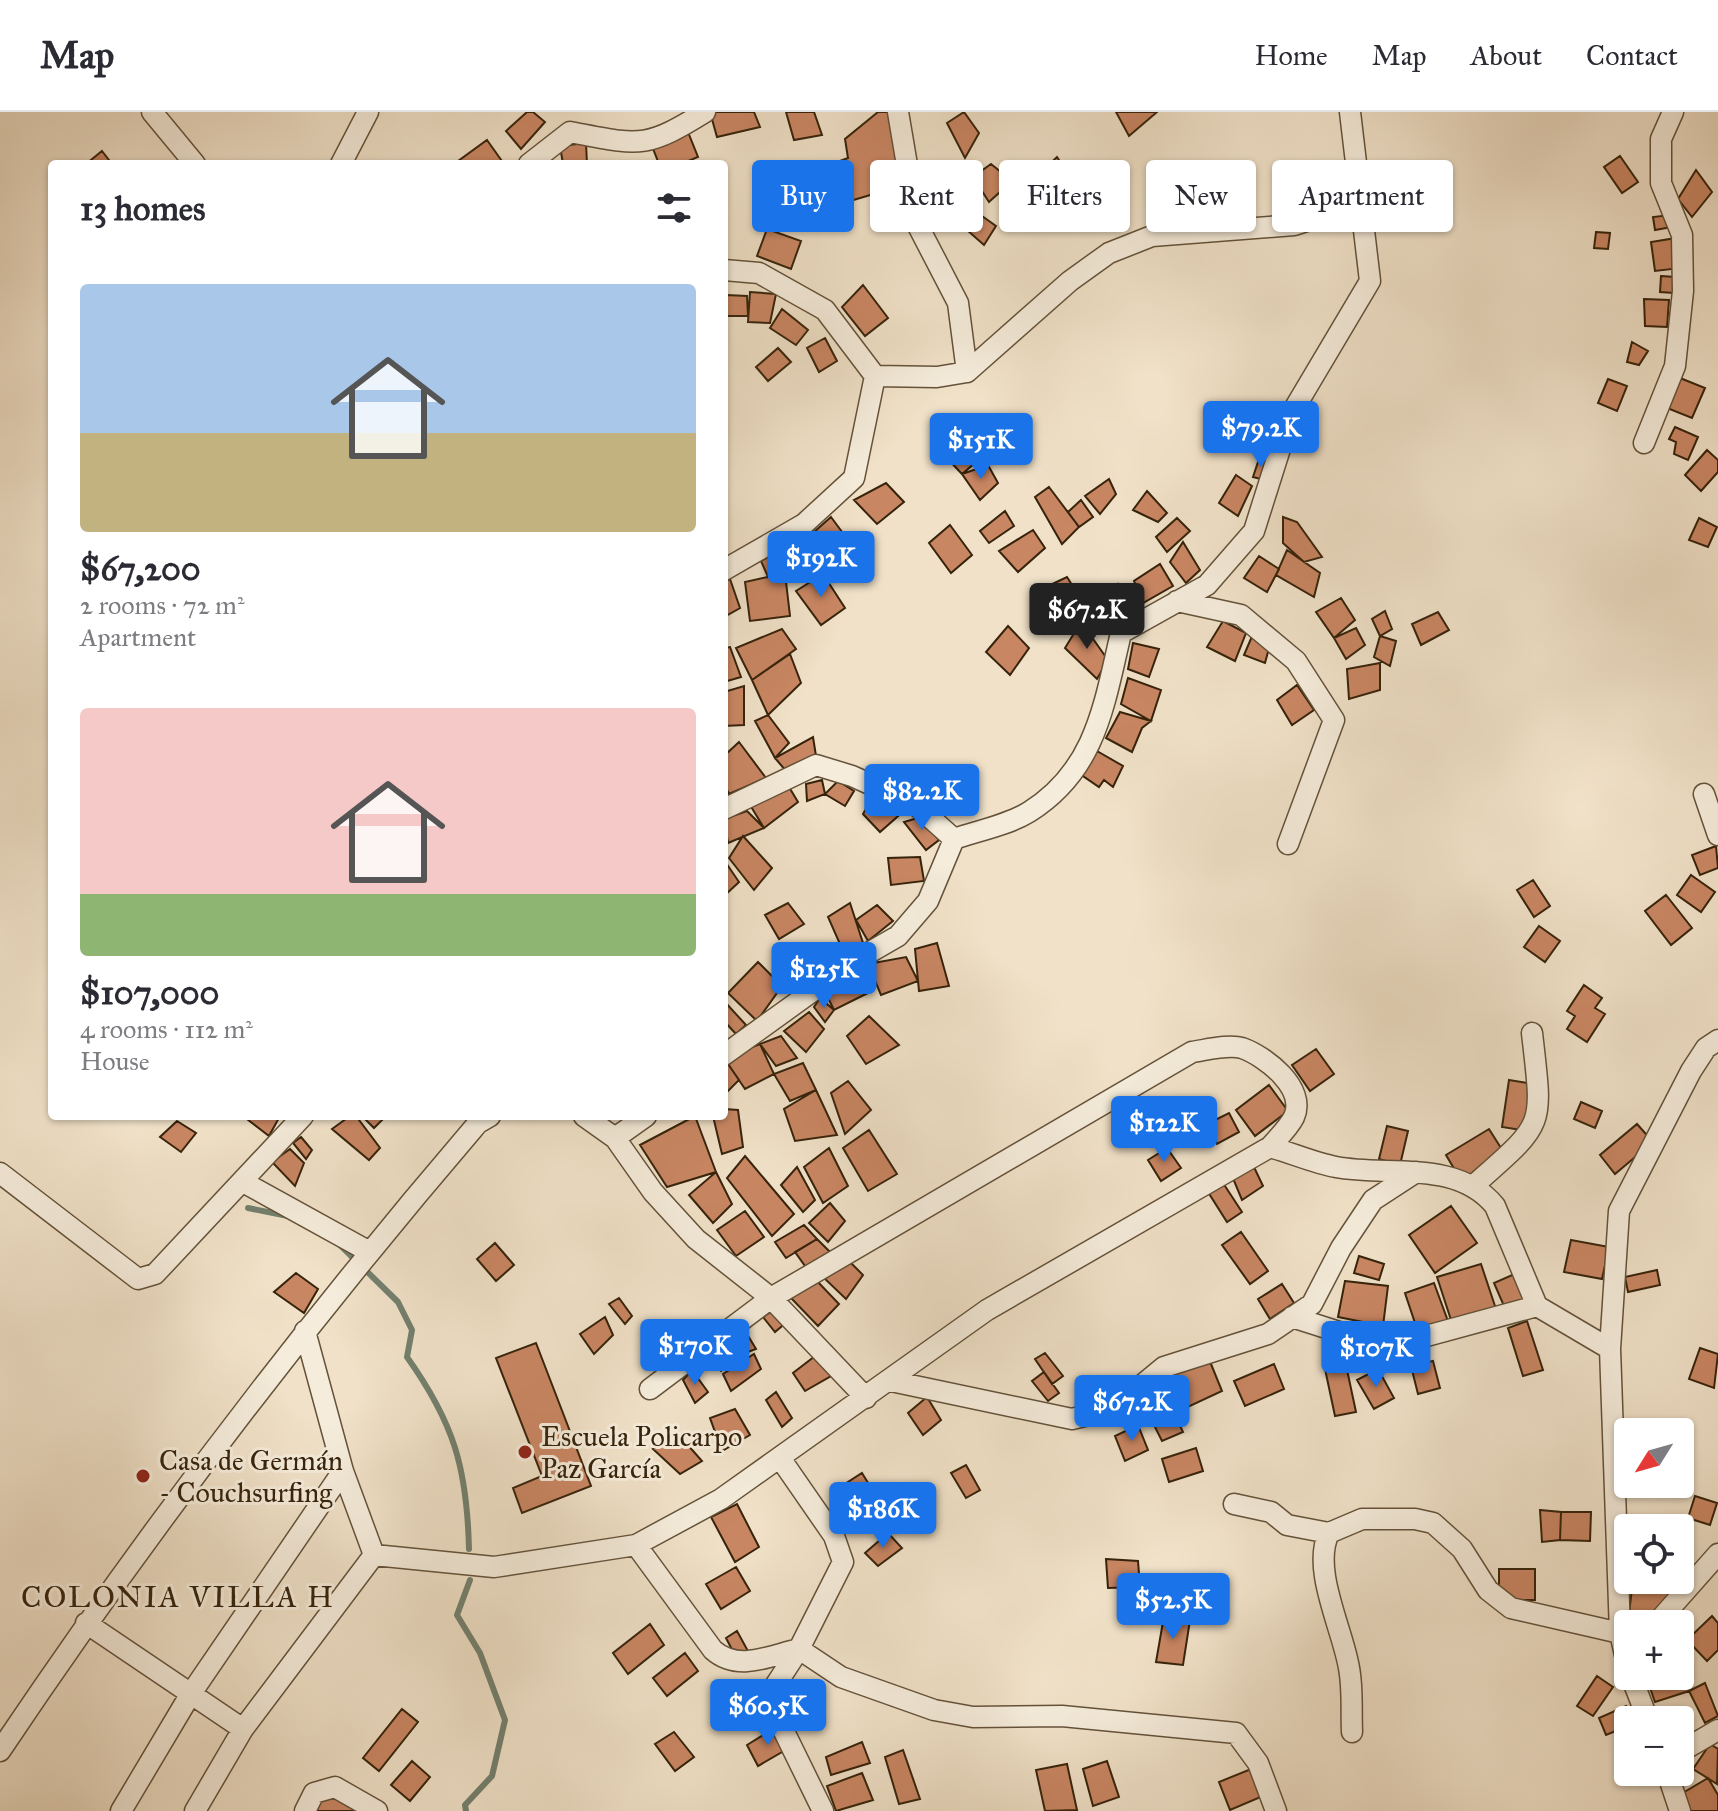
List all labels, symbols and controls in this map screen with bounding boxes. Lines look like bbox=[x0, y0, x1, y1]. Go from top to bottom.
text: Map bbox=[40, 32, 114, 78]
text: Home bbox=[1255, 38, 1328, 73]
text: Map bbox=[1372, 38, 1426, 73]
text: About bbox=[1470, 38, 1542, 73]
text: Contact bbox=[1586, 38, 1678, 73]
chip: Buy bbox=[752, 160, 854, 232]
chip: Rent bbox=[870, 160, 983, 232]
chip: Filters bbox=[999, 160, 1130, 232]
chip: New bbox=[1146, 160, 1256, 232]
chip: Apartment bbox=[1272, 160, 1453, 232]
icon: filters bbox=[652, 186, 696, 230]
text: 13 homes bbox=[80, 188, 205, 229]
icon: home bbox=[316, 336, 460, 480]
pin: $79.2K bbox=[1196, 401, 1326, 469]
text: $79.2K bbox=[1221, 411, 1301, 443]
pin: $151K bbox=[925, 413, 1037, 481]
text: $151K bbox=[948, 423, 1014, 455]
pin: $192K bbox=[765, 531, 877, 599]
text: $192K bbox=[786, 541, 856, 573]
text: $67,200 bbox=[80, 548, 201, 589]
pin: $67.2K bbox=[1022, 583, 1152, 651]
text: 2 rooms · 72 m² bbox=[80, 589, 244, 621]
text: $67.2K bbox=[1047, 593, 1127, 625]
text: Apartment bbox=[80, 621, 196, 653]
icon: home bbox=[316, 760, 460, 904]
pin: $82.2K bbox=[857, 764, 987, 832]
text: $82.2K bbox=[882, 774, 962, 806]
pin: $125K bbox=[768, 942, 880, 1010]
text: $125K bbox=[789, 952, 859, 984]
text: $107,000 bbox=[80, 972, 219, 1013]
text: 4 rooms · 112 m² bbox=[80, 1013, 253, 1045]
text: House bbox=[80, 1045, 150, 1077]
pin: $122K bbox=[1108, 1096, 1220, 1164]
text: $122K bbox=[1129, 1106, 1199, 1138]
pin: $170K bbox=[639, 1319, 751, 1387]
pin: $107K bbox=[1320, 1321, 1432, 1389]
text: $170K bbox=[658, 1329, 732, 1361]
text: $107K bbox=[1339, 1331, 1413, 1363]
pin: $67.2K bbox=[1067, 1375, 1197, 1443]
text: $67.2K bbox=[1092, 1385, 1172, 1417]
north arrow bbox=[1614, 1418, 1694, 1498]
map controls bbox=[1614, 1418, 1694, 1786]
place label: Escuela Policarpo Paz García bbox=[541, 1419, 742, 1486]
place label: Casa de Germán - Couchsurfing bbox=[159, 1443, 343, 1510]
marker: Escuela Policarpo Paz García bbox=[516, 1443, 534, 1461]
marker: Casa de Germán - Couchsurfing bbox=[134, 1467, 152, 1485]
pin: $186K bbox=[827, 1482, 939, 1550]
text: $186K bbox=[847, 1492, 919, 1524]
button: locate bbox=[1614, 1514, 1694, 1594]
pin: $52.5K bbox=[1108, 1573, 1238, 1641]
district label: COLONIA VILLA H bbox=[21, 1579, 335, 1615]
text: $52.5K bbox=[1135, 1583, 1211, 1615]
button: + bbox=[1614, 1610, 1694, 1690]
pin: $60.5K bbox=[703, 1679, 833, 1747]
text: $60.5K bbox=[728, 1689, 808, 1721]
button: − bbox=[1614, 1706, 1694, 1786]

